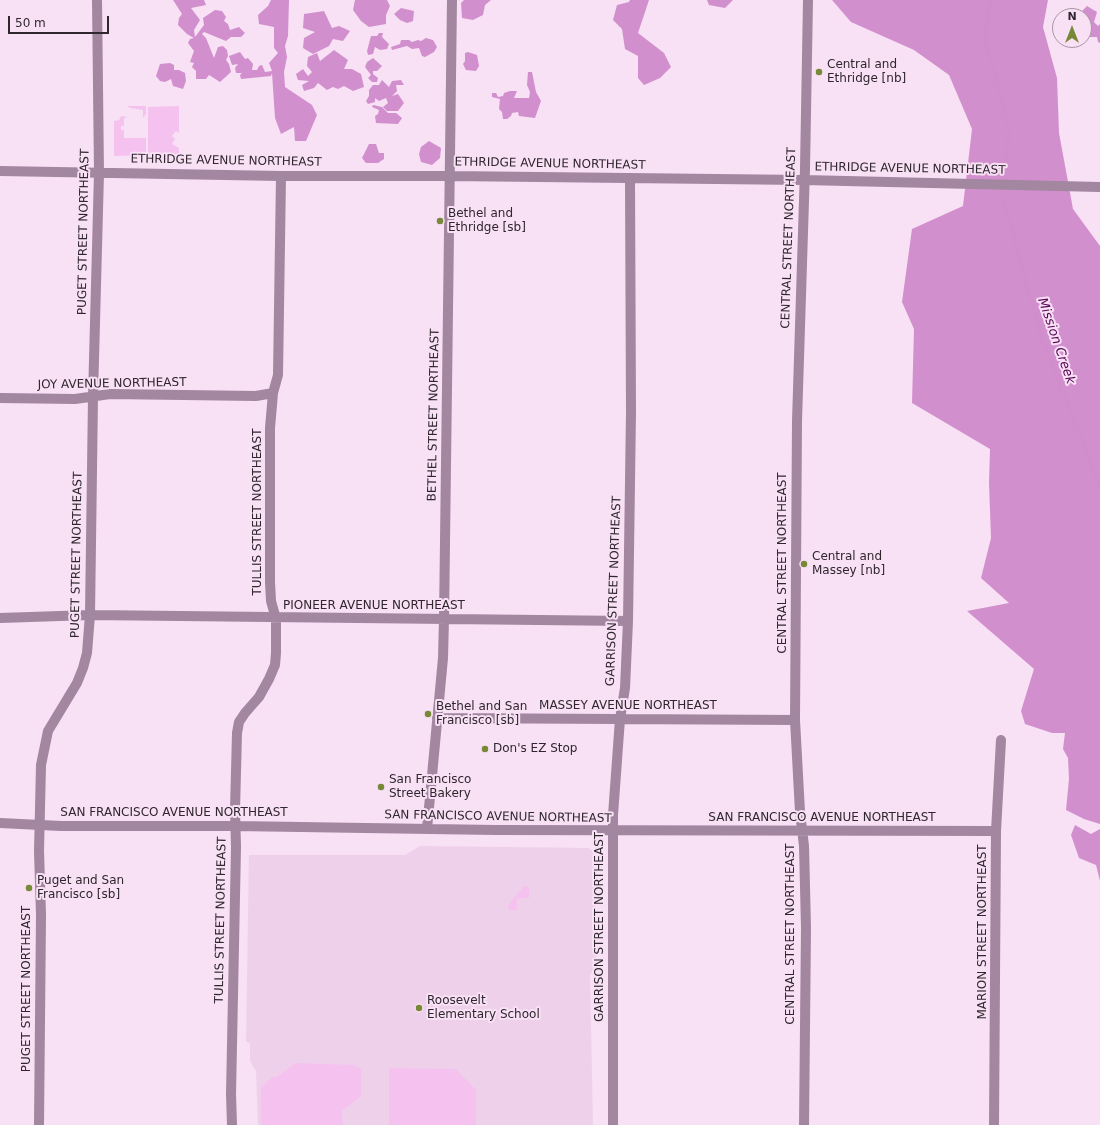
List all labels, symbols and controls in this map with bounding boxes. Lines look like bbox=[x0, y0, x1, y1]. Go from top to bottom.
scale bar bbox=[10, 8, 111, 34]
north arrow bbox=[1052, 8, 1092, 48]
text: N bbox=[1067, 10, 1077, 23]
text: 50 m bbox=[15, 16, 46, 30]
place label: Central and Ethridge [nb] bbox=[827, 58, 906, 86]
marker: Central and Ethridge [nb] bbox=[814, 67, 824, 77]
street label: CENTRAL STREET NORTHEAST bbox=[779, 147, 799, 329]
street label: PUGET STREET NORTHEAST bbox=[75, 149, 93, 315]
street label: ETHRIDGE AVENUE NORTHEAST bbox=[130, 152, 322, 170]
street label: ETHRIDGE AVENUE NORTHEAST bbox=[454, 155, 646, 173]
street label: ETHRIDGE AVENUE NORTHEAST bbox=[814, 160, 1006, 178]
place label: Bethel and Ethridge [sb] bbox=[448, 207, 526, 235]
marker: Bethel and Ethridge [sb] bbox=[435, 216, 445, 226]
water label: Mission Creek bbox=[1034, 296, 1078, 386]
street label: BETHEL STREET NORTHEAST bbox=[425, 328, 443, 502]
street label: JOY AVENUE NORTHEAST bbox=[37, 376, 187, 392]
street label: TULLIS STREET NORTHEAST bbox=[251, 428, 265, 596]
street label: PUGET STREET NORTHEAST bbox=[68, 472, 86, 638]
street label: CENTRAL STREET NORTHEAST bbox=[776, 472, 790, 654]
street label: GARRISON STREET NORTHEAST bbox=[603, 496, 625, 686]
place label: Central and Massey [nb] bbox=[812, 550, 885, 578]
marker: Central and Massey [nb] bbox=[799, 559, 809, 569]
street label: PIONEER AVENUE NORTHEAST bbox=[283, 599, 465, 613]
street label: MASSEY AVENUE NORTHEAST bbox=[539, 699, 717, 713]
place label: Bethel and San Francisco [sb] bbox=[436, 700, 527, 728]
marker: Bethel and San Francisco [sb] bbox=[423, 709, 433, 719]
place label: Don's EZ Stop bbox=[493, 742, 577, 756]
marker: Don's EZ Stop bbox=[480, 744, 490, 754]
place label: San Francisco Street Bakery bbox=[389, 773, 471, 801]
marker: San Francisco Street Bakery bbox=[376, 782, 386, 792]
street label: SAN FRANCISCO AVENUE NORTHEAST bbox=[60, 806, 288, 820]
street label: SAN FRANCISCO AVENUE NORTHEAST bbox=[384, 808, 612, 826]
street label: SAN FRANCISCO AVENUE NORTHEAST bbox=[708, 811, 936, 825]
street label: GARRISON STREET NORTHEAST bbox=[593, 832, 607, 1022]
street label: TULLIS STREET NORTHEAST bbox=[212, 836, 230, 1004]
street label: CENTRAL STREET NORTHEAST bbox=[784, 843, 798, 1025]
street label: MARION STREET NORTHEAST bbox=[976, 844, 990, 1020]
place label: Puget and San Francisco [sb] bbox=[37, 874, 124, 902]
marker: Puget and San Francisco [sb] bbox=[24, 883, 34, 893]
street label: PUGET STREET NORTHEAST bbox=[20, 906, 34, 1072]
place label: Roosevelt Elementary School bbox=[427, 994, 540, 1022]
marker: Roosevelt Elementary School bbox=[414, 1003, 424, 1013]

